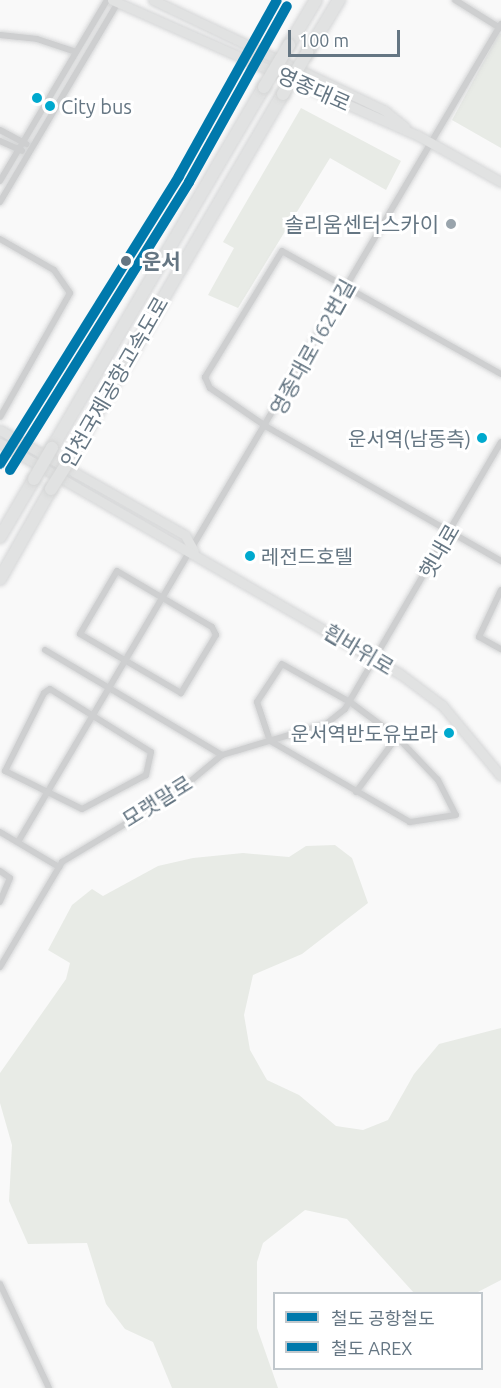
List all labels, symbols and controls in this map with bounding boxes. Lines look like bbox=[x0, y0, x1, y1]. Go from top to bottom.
scale bar bbox=[291, 18, 404, 56]
text: 100 m bbox=[299, 30, 349, 50]
street label: 영종대로 bbox=[274, 62, 354, 116]
unlabelled marker bbox=[31, 92, 43, 104]
place label: City bus bbox=[61, 94, 132, 118]
marker: City bus bbox=[44, 100, 56, 112]
place label: 솔리움센터스카이 bbox=[284, 211, 439, 237]
marker: 솔리움센터스카이 bbox=[444, 217, 458, 231]
place label: 운서 bbox=[142, 248, 181, 274]
marker: 운서 bbox=[115, 250, 137, 272]
street label: 영종대로162번길 bbox=[264, 275, 360, 419]
street label: 인천국제공항고속도로 bbox=[55, 292, 173, 472]
place label: 운서역(남동측) bbox=[348, 426, 471, 450]
marker: 운서역(남동측) bbox=[476, 432, 488, 444]
street label: 햇내로 bbox=[414, 520, 464, 582]
place label: 레전드호텔 bbox=[261, 544, 353, 568]
marker: 레전드호텔 bbox=[244, 550, 256, 562]
street label: 흰바위로 bbox=[319, 618, 399, 680]
place label: 운서역반도유보라 bbox=[291, 721, 438, 745]
marker: 운서역반도유보라 bbox=[443, 727, 455, 739]
street label: 모랫말로 bbox=[118, 770, 196, 832]
legend bbox=[273, 1292, 483, 1370]
text: 철도 공항철도 bbox=[331, 1308, 434, 1328]
text: 철도 AREX bbox=[331, 1338, 412, 1358]

